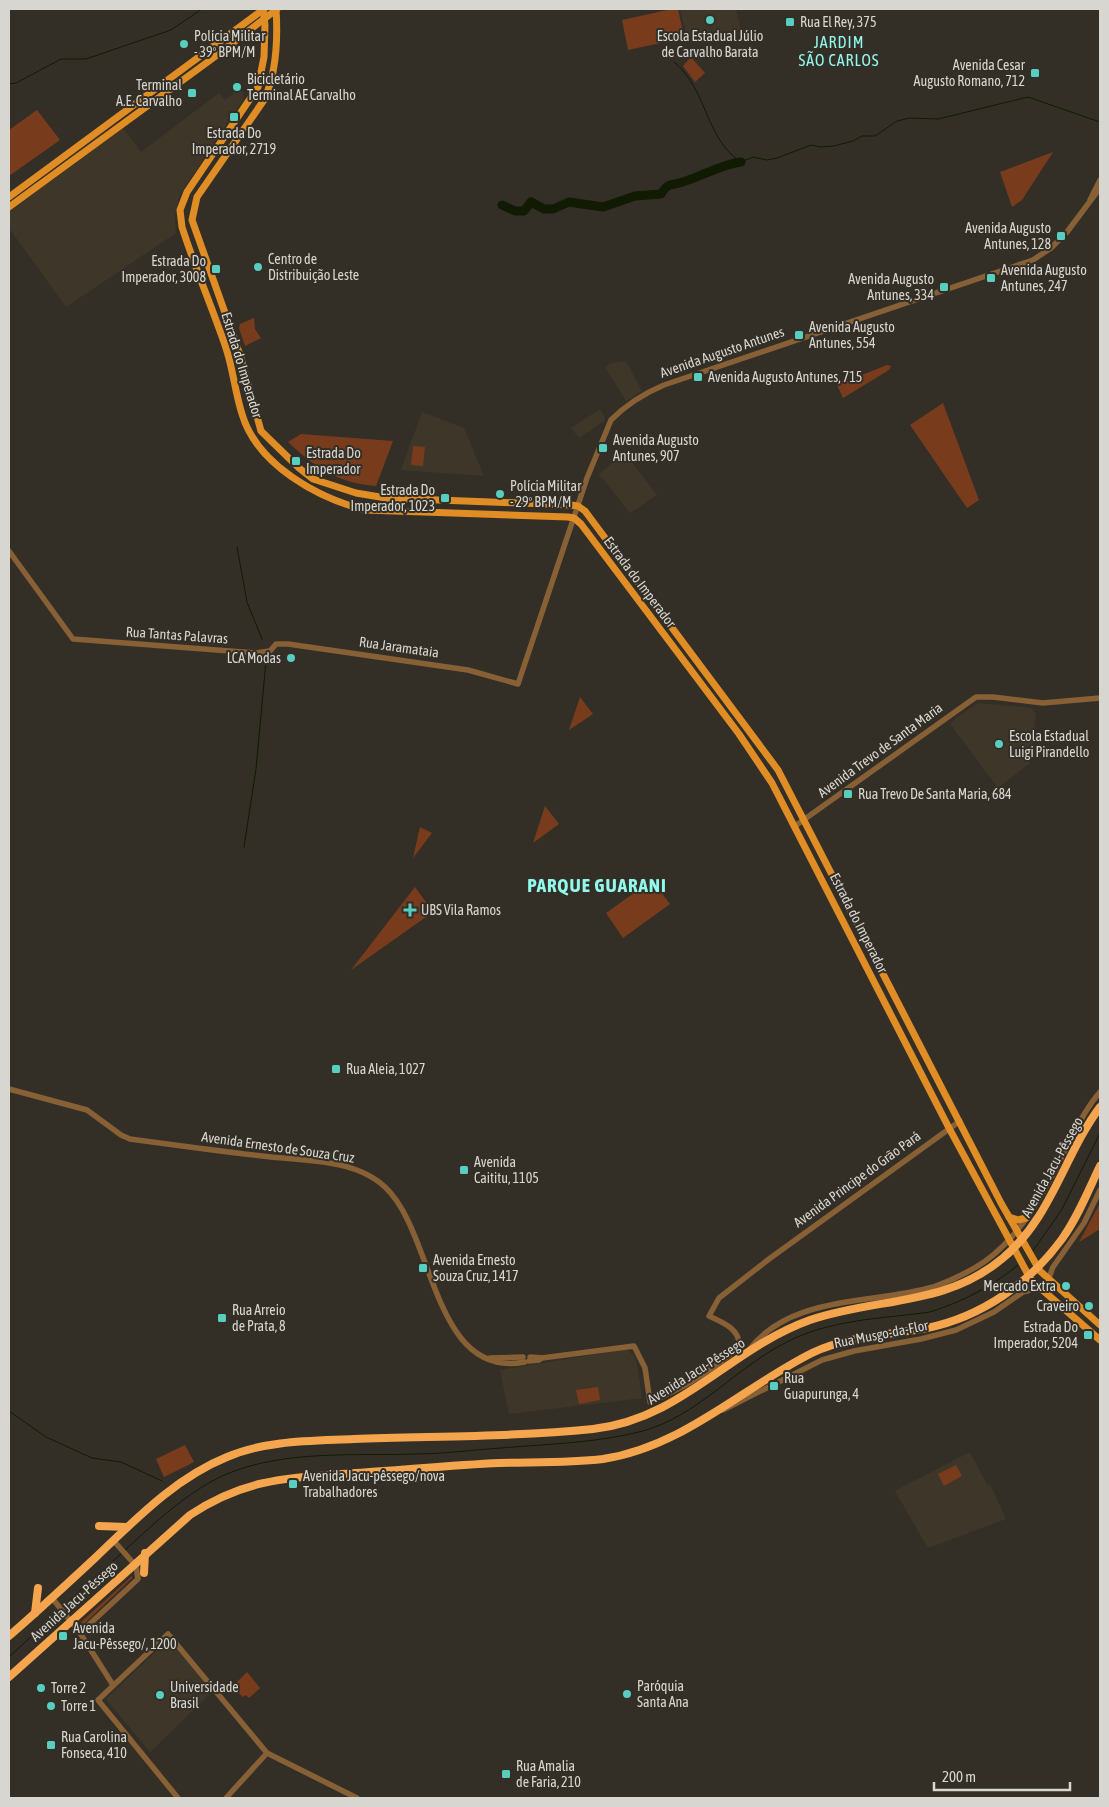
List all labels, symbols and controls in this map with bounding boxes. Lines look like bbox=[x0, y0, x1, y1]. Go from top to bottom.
marker: Escola Estadual Júlio de Carvalho Barata bbox=[704, 14, 716, 26]
place label: Rua El Rey, 375 bbox=[800, 14, 877, 30]
marker: Rua El Rey, 375 bbox=[784, 16, 796, 28]
place label: Polícia Militar - 39º BPM/M bbox=[194, 28, 266, 60]
place label: Escola Estadual Júlio de Carvalho Barata bbox=[657, 28, 763, 60]
district label: JARDIM SÃO CARLOS bbox=[798, 33, 880, 69]
marker: Polícia Militar - 39º BPM/M bbox=[178, 38, 190, 50]
place label: Avenida Cesar Augusto Romano, 712 bbox=[914, 57, 1026, 89]
marker: Avenida Cesar Augusto Romano, 712 bbox=[1029, 67, 1041, 79]
place label: Bicicletário Terminal AE Carvalho bbox=[247, 71, 356, 103]
place label: Terminal A.E. Carvalho bbox=[116, 77, 182, 109]
marker: Bicicletário Terminal AE Carvalho bbox=[231, 81, 243, 93]
marker: Terminal A.E. Carvalho bbox=[186, 87, 198, 99]
marker: Estrada Do Imperador, 2719 bbox=[228, 111, 240, 123]
place label: Estrada Do Imperador, 2719 bbox=[192, 125, 276, 157]
place label: Avenida Augusto Antunes, 128 bbox=[965, 220, 1051, 252]
marker: Avenida Augusto Antunes, 128 bbox=[1055, 230, 1067, 242]
place label: Centro de Distribuição Leste bbox=[268, 251, 359, 283]
place label: Estrada Do Imperador, 3008 bbox=[122, 253, 206, 285]
marker: Centro de Distribuição Leste bbox=[252, 261, 264, 273]
place label: Avenida Augusto Antunes, 247 bbox=[1001, 262, 1087, 294]
marker: Estrada Do Imperador, 3008 bbox=[210, 263, 222, 275]
place label: Avenida Augusto Antunes, 334 bbox=[848, 271, 934, 303]
marker: Avenida Augusto Antunes, 247 bbox=[985, 272, 997, 284]
marker: Avenida Augusto Antunes, 334 bbox=[938, 281, 950, 293]
street label: Estrada do Imperador bbox=[218, 310, 266, 421]
place label: Avenida Augusto Antunes, 554 bbox=[809, 319, 895, 351]
street label: Avenida Augusto Antunes bbox=[658, 323, 786, 381]
marker: Avenida Augusto Antunes, 554 bbox=[793, 329, 805, 341]
place label: Avenida Augusto Antunes, 715 bbox=[708, 369, 862, 385]
marker: Avenida Augusto Antunes, 715 bbox=[692, 371, 704, 383]
place label: Avenida Augusto Antunes, 907 bbox=[613, 432, 699, 464]
marker: Avenida Augusto Antunes, 907 bbox=[597, 442, 609, 454]
place label: Estrada Do Imperador bbox=[306, 445, 361, 477]
marker: Estrada Do Imperador bbox=[290, 455, 302, 467]
place label: Polícia Militar - 29º BPM/M bbox=[510, 478, 582, 510]
place label: Estrada Do Imperador, 1023 bbox=[351, 482, 435, 514]
marker: Polícia Militar - 29º BPM/M bbox=[494, 488, 506, 500]
marker: Estrada Do Imperador, 1023 bbox=[439, 492, 451, 504]
street label: Estrada do Imperador bbox=[601, 533, 680, 631]
street label: Rua Tantas Palavras bbox=[125, 623, 229, 647]
street label: Rua Jaramataia bbox=[358, 633, 440, 661]
place label: LCA Modas bbox=[227, 650, 281, 666]
marker: LCA Modas bbox=[285, 652, 297, 664]
street label: Avenida Trevo de Santa Maria bbox=[815, 699, 945, 801]
place label: Escola Estadual Luigi Pirandello bbox=[1009, 728, 1089, 760]
marker: Escola Estadual Luigi Pirandello bbox=[993, 738, 1005, 750]
place label: Rua Trevo De Santa Maria, 684 bbox=[858, 786, 1012, 802]
marker: Rua Trevo De Santa Maria, 684 bbox=[842, 788, 854, 800]
street label: Estrada do Imperador bbox=[827, 870, 891, 976]
district label: PARQUE GUARANI bbox=[527, 874, 667, 896]
place label: UBS Vila Ramos bbox=[421, 902, 501, 918]
marker: UBS Vila Ramos bbox=[403, 903, 417, 917]
place label: Rua Aleia, 1027 bbox=[346, 1061, 425, 1077]
marker: Rua Aleia, 1027 bbox=[330, 1063, 342, 1075]
street label: Avenida Jacu-Pêssego bbox=[1018, 1114, 1086, 1220]
street label: Avenida Ernesto de Souza Cruz bbox=[200, 1128, 356, 1166]
street label: Avenida Principe do Grão Pará bbox=[790, 1128, 924, 1230]
place label: Avenida Caititu, 1105 bbox=[474, 1154, 539, 1186]
marker: Avenida Caititu, 1105 bbox=[458, 1164, 470, 1176]
place label: Avenida Ernesto Souza Cruz, 1417 bbox=[433, 1252, 519, 1284]
marker: Avenida Ernesto Souza Cruz, 1417 bbox=[417, 1262, 429, 1274]
place label: Mercado Extra bbox=[983, 1278, 1056, 1294]
marker: Mercado Extra bbox=[1060, 1280, 1072, 1292]
place label: Craveiro bbox=[1036, 1298, 1079, 1314]
marker: Craveiro bbox=[1083, 1300, 1095, 1312]
place label: Rua Arreio de Prata, 8 bbox=[232, 1302, 286, 1334]
marker: Rua Arreio de Prata, 8 bbox=[216, 1312, 228, 1324]
street label: Rua Musgo-da-Flor bbox=[833, 1317, 930, 1351]
place label: Estrada Do Imperador, 5204 bbox=[994, 1319, 1078, 1351]
marker: Estrada Do Imperador, 5204 bbox=[1082, 1329, 1094, 1341]
street label: Avenida Jacu-Pêssego bbox=[644, 1335, 748, 1407]
place label: Rua Guapurunga, 4 bbox=[784, 1370, 859, 1402]
marker: Rua Guapurunga, 4 bbox=[768, 1380, 780, 1392]
place label: Avenida Jacu-pêssego/nova Trabalhadores bbox=[303, 1468, 445, 1500]
marker: Avenida Jacu-pêssego/nova Trabalhadores bbox=[287, 1478, 299, 1490]
street label: Avenida Jacu-Pêssego bbox=[27, 1558, 121, 1644]
place label: Avenida Jacu-Pêssego/, 1200 bbox=[73, 1620, 177, 1652]
marker: Avenida Jacu-Pêssego/, 1200 bbox=[57, 1630, 69, 1642]
place label: Paróquia Santa Ana bbox=[637, 1678, 689, 1710]
place label: Universidade Brasil bbox=[170, 1679, 239, 1711]
place label: Torre 2 bbox=[51, 1680, 86, 1696]
marker: Torre 2 bbox=[35, 1682, 47, 1694]
marker: Paróquia Santa Ana bbox=[621, 1688, 633, 1700]
marker: Universidade Brasil bbox=[154, 1689, 166, 1701]
place label: Torre 1 bbox=[61, 1698, 96, 1714]
marker: Torre 1 bbox=[45, 1700, 57, 1712]
place label: Rua Carolina Fonseca, 410 bbox=[61, 1729, 127, 1761]
marker: Rua Carolina Fonseca, 410 bbox=[45, 1739, 57, 1751]
place label: Rua Amalia de Faria, 210 bbox=[516, 1758, 581, 1790]
scale bar bbox=[934, 1760, 1070, 1792]
marker: Rua Amalia de Faria, 210 bbox=[500, 1768, 512, 1780]
text: 200 m bbox=[942, 1768, 976, 1785]

